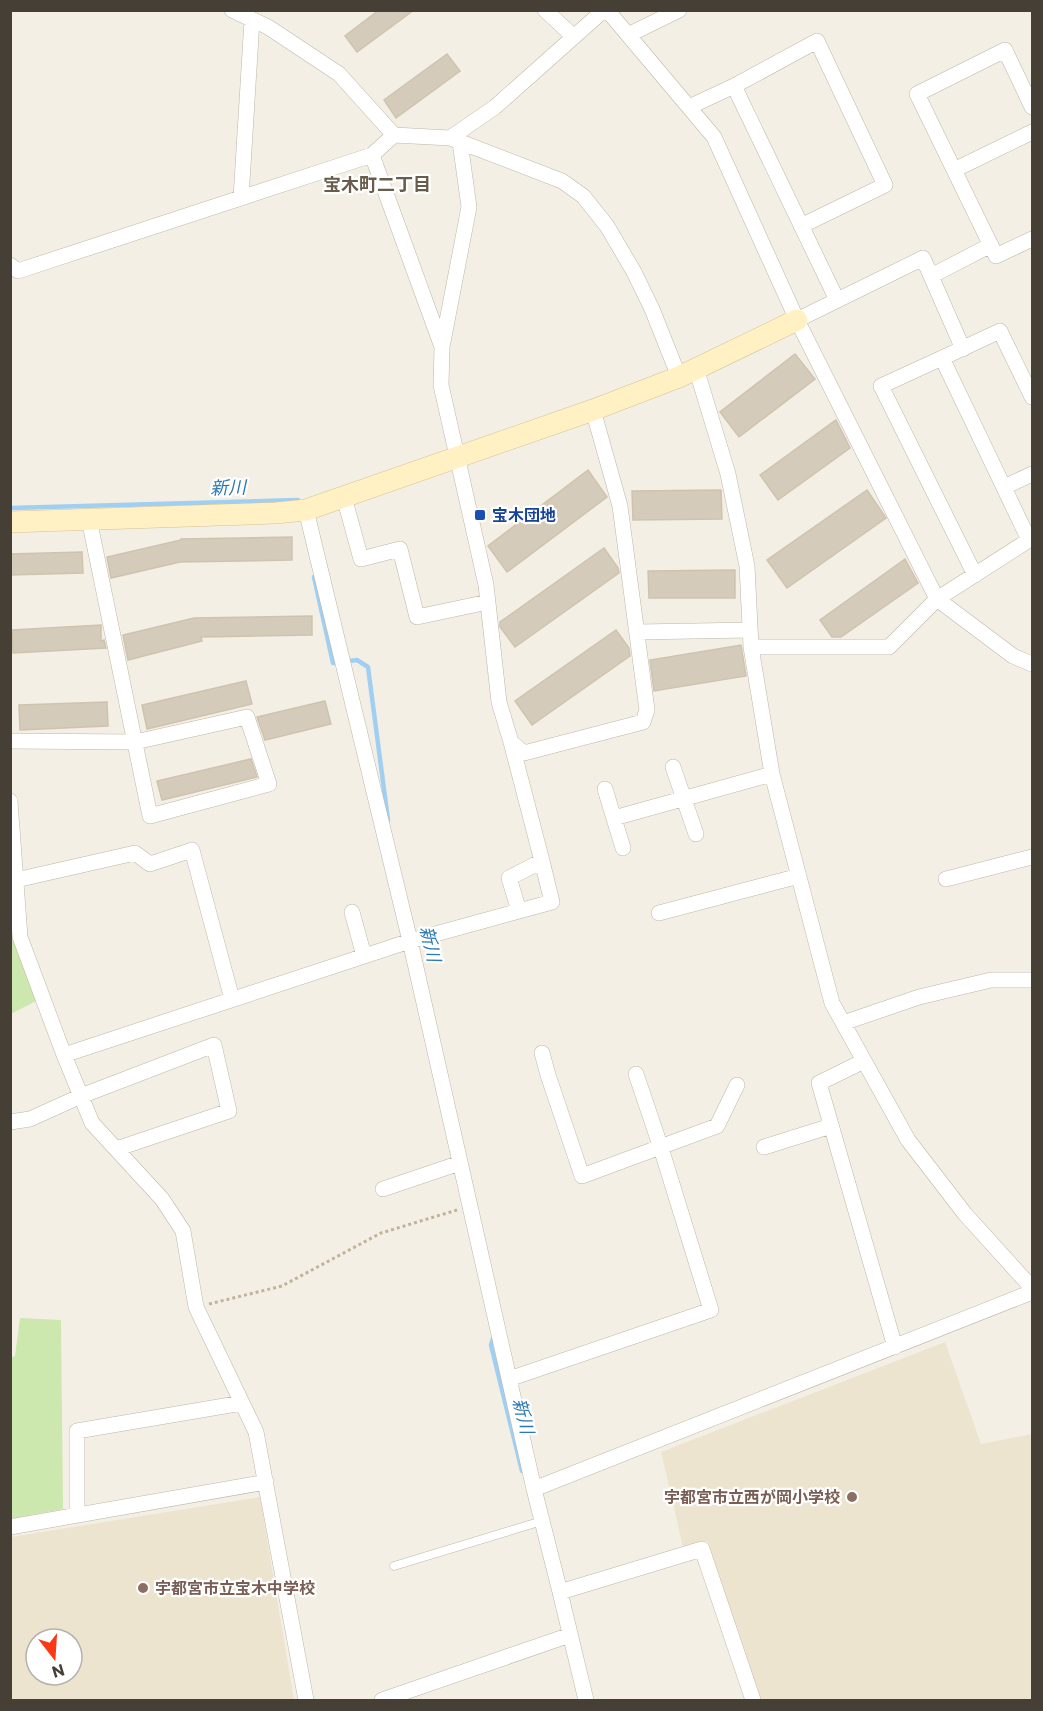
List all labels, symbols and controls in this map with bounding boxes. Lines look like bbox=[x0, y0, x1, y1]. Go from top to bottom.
district label: 宝木町二丁目 bbox=[323, 173, 431, 195]
water label: 新川 bbox=[210, 475, 248, 499]
place label: 宝木団地 bbox=[492, 505, 556, 524]
marker: 宝木団地 bbox=[473, 508, 487, 522]
water label: 新川 bbox=[416, 924, 446, 966]
water label: 新川 bbox=[509, 1396, 539, 1438]
place label: 宇都宮市立西が岡小学校 bbox=[664, 1487, 840, 1506]
marker: 宇都宮市立西が岡小学校 bbox=[845, 1490, 859, 1504]
place label: 宇都宮市立宝木中学校 bbox=[155, 1578, 315, 1597]
marker: 宇都宮市立宝木中学校 bbox=[136, 1581, 150, 1595]
north arrow bbox=[24, 1627, 84, 1687]
text: N bbox=[50, 1661, 67, 1683]

